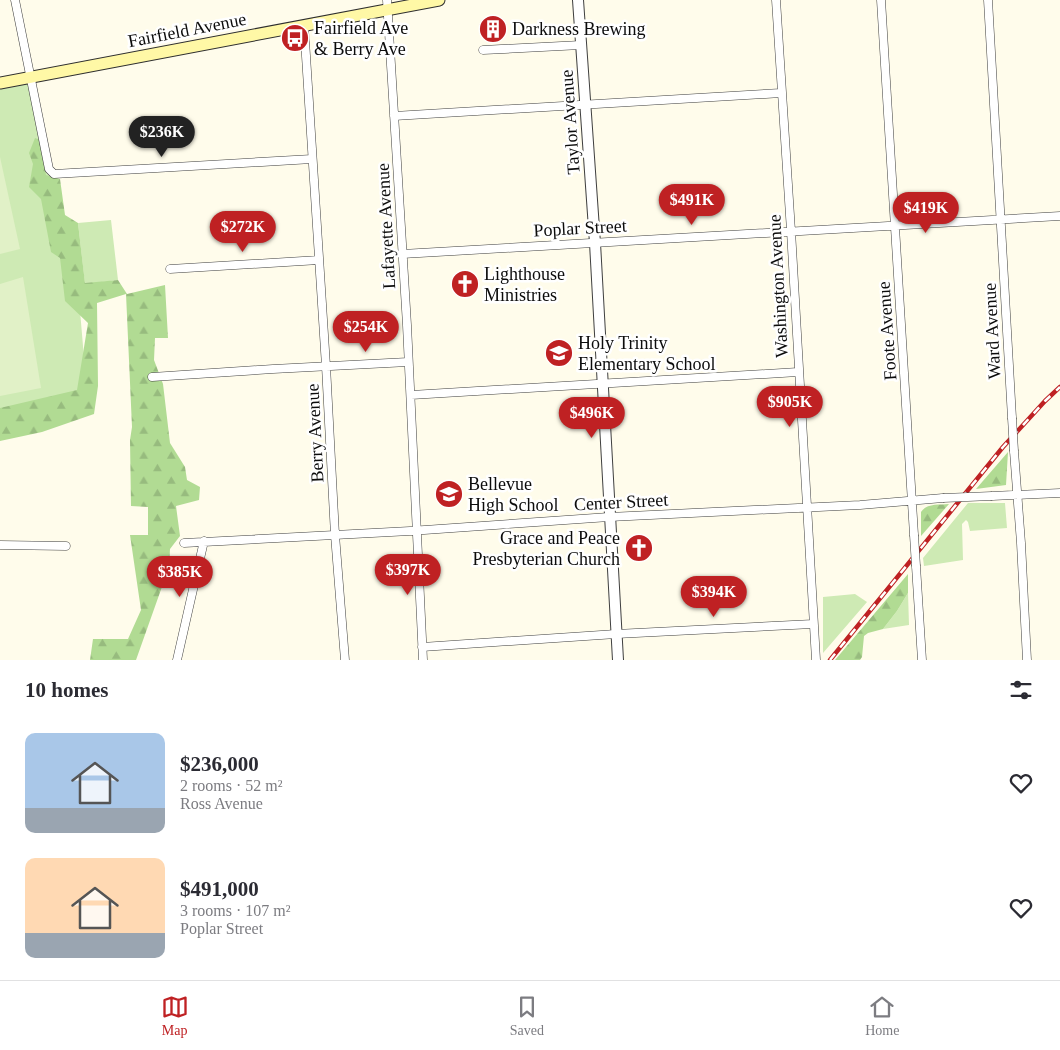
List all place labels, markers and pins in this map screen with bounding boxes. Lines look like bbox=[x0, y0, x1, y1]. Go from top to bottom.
building icon: Darkness Brewing bbox=[478, 14, 508, 44]
place label: Fairfield Ave & Berry Ave bbox=[314, 18, 408, 59]
place label: Darkness Brewing bbox=[512, 19, 645, 39]
bus stop icon: Fairfield Ave & Berry Ave bbox=[280, 23, 310, 53]
pin: $236K bbox=[127, 116, 197, 158]
pin: $491K bbox=[657, 184, 727, 226]
pin: $419K bbox=[891, 192, 961, 234]
pin: $272K bbox=[208, 210, 278, 253]
place label: Lighthouse Ministries bbox=[484, 264, 565, 305]
church icon: Lighthouse Ministries bbox=[450, 269, 480, 299]
pin: $254K bbox=[331, 310, 401, 353]
place label: Holy Trinity Elementary School bbox=[578, 333, 715, 374]
school or university icon: Holy Trinity Elementary School bbox=[544, 338, 574, 368]
pin: $905K bbox=[755, 386, 825, 428]
pin: $496K bbox=[557, 396, 627, 439]
place label: Bellevue High School bbox=[468, 474, 559, 515]
school or university icon: Bellevue High School bbox=[434, 479, 464, 509]
place label: Grace and Peace Presbyterian Church bbox=[473, 528, 620, 569]
church icon: Grace and Peace Presbyterian Church bbox=[624, 533, 654, 563]
pin: $397K bbox=[373, 554, 443, 596]
pin: $385K bbox=[145, 556, 215, 598]
pin: $394K bbox=[679, 576, 749, 618]

